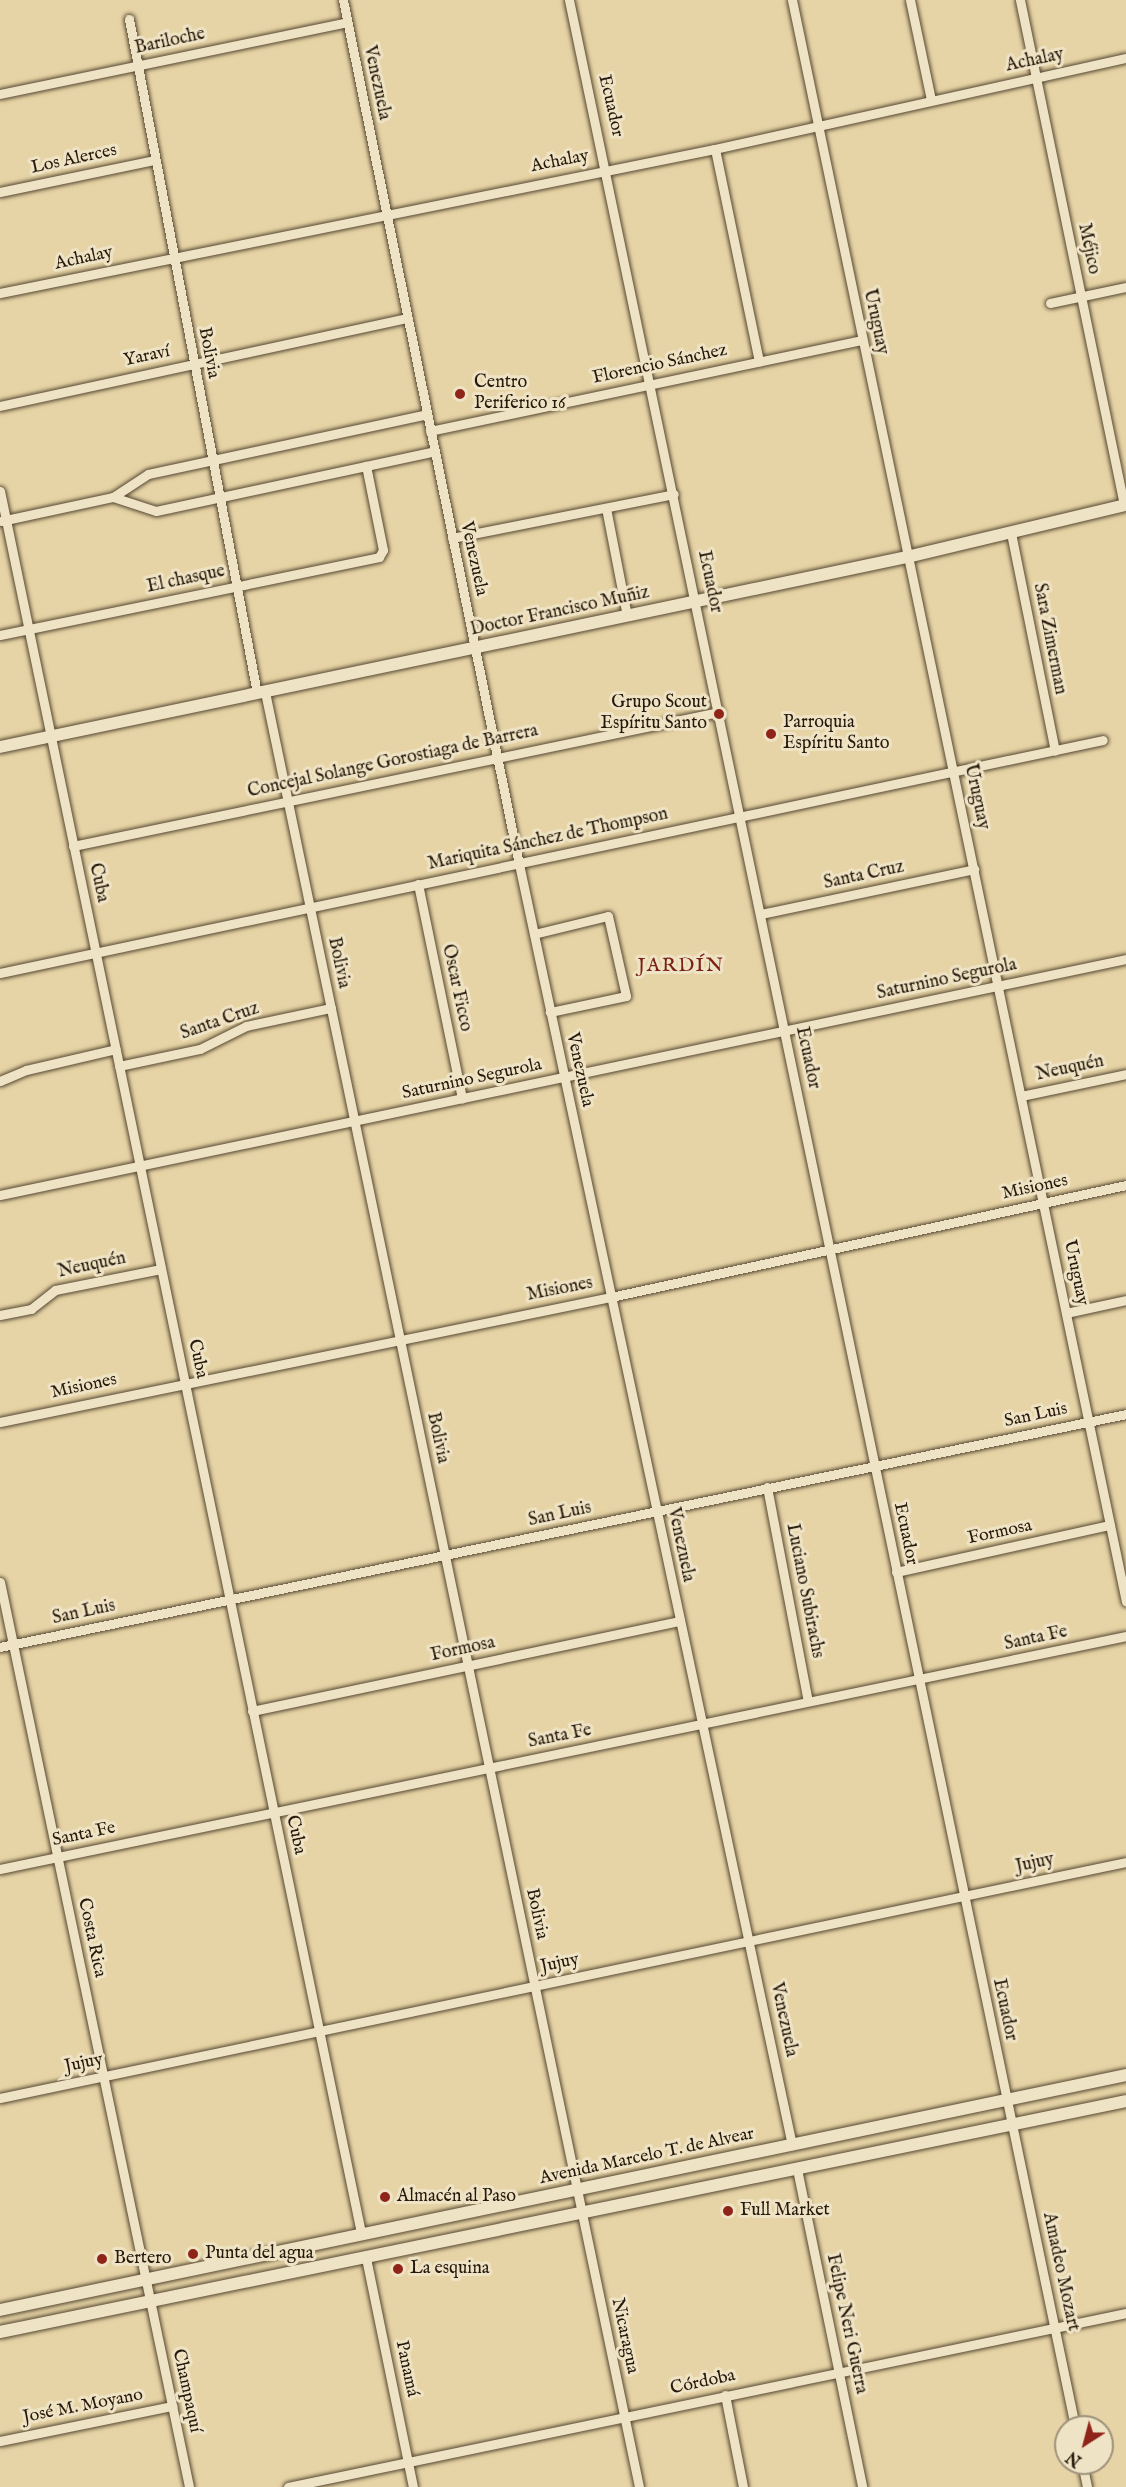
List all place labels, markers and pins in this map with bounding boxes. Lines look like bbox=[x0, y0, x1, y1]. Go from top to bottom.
place label: Centro Periferico 16 bbox=[474, 373, 566, 416]
marker: Centro Periferico 16 bbox=[451, 385, 469, 403]
place label: Grupo Scout Espíritu Santo bbox=[601, 693, 707, 736]
marker: Grupo Scout Espíritu Santo bbox=[712, 707, 726, 721]
place label: Parroquia Espíritu Santo bbox=[783, 713, 889, 756]
marker: Parroquia Espíritu Santo bbox=[764, 727, 778, 741]
place label: Almacén al Paso bbox=[397, 2186, 516, 2208]
marker: Almacén al Paso bbox=[378, 2190, 392, 2204]
place label: Full Market bbox=[740, 2200, 830, 2222]
marker: Full Market bbox=[721, 2204, 735, 2218]
place label: Punta del agua bbox=[205, 2243, 314, 2265]
marker: Punta del agua bbox=[186, 2247, 200, 2261]
place label: Bertero bbox=[114, 2248, 172, 2270]
marker: Bertero bbox=[95, 2252, 109, 2266]
place label: La esquina bbox=[410, 2258, 490, 2280]
marker: La esquina bbox=[391, 2262, 405, 2276]

